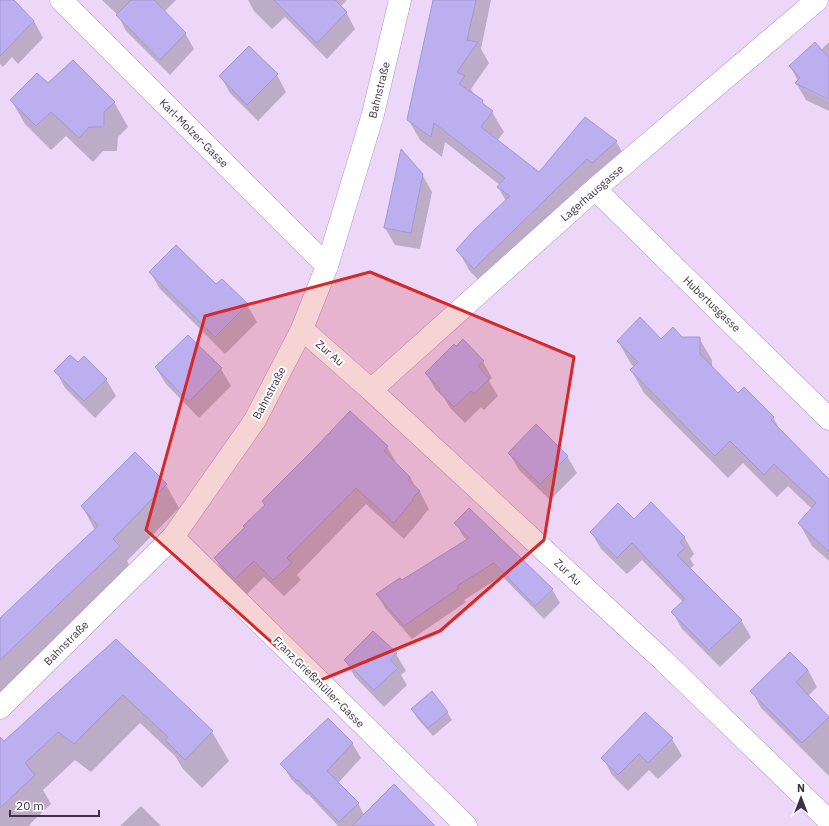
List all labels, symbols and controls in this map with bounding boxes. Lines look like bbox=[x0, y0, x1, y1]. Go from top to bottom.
street label: Bahnstraße bbox=[365, 60, 393, 120]
street label: Karl-Molzer-Gasse bbox=[157, 96, 231, 170]
street label: Lagerhausgasse bbox=[558, 162, 626, 224]
street label: Hubertusgasse bbox=[680, 273, 744, 335]
street label: Zur Au bbox=[313, 337, 347, 369]
street label: Bahnstraße bbox=[249, 364, 289, 422]
street label: Zur Au bbox=[551, 556, 585, 588]
street label: Bahnstraße bbox=[41, 618, 91, 668]
street label: Franz Grießmüller-Gasse bbox=[270, 633, 368, 731]
north arrow bbox=[781, 778, 821, 818]
text: N bbox=[797, 781, 805, 795]
scale bar bbox=[10, 792, 99, 818]
text: 20 m bbox=[16, 798, 44, 813]

